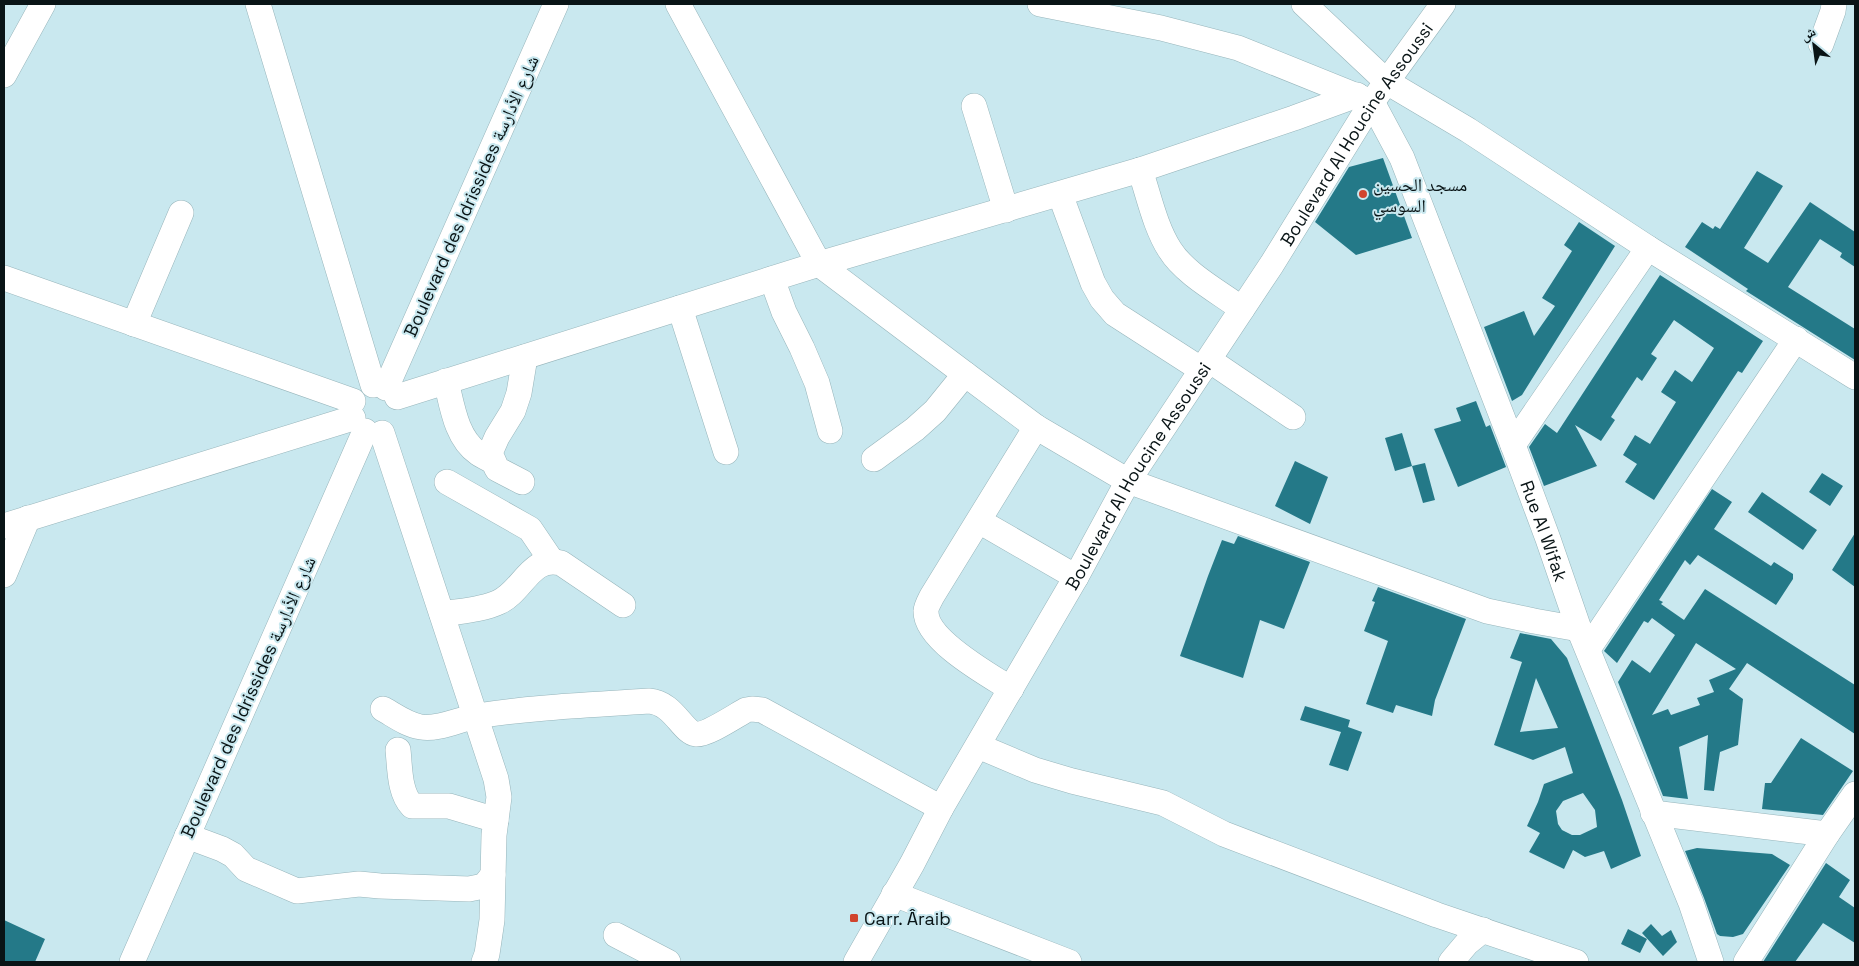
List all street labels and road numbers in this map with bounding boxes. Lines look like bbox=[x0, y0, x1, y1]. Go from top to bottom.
street label: Boulevard Al Houcine Assoussi bbox=[1275, 18, 1438, 250]
street label: Boulevard des Idrissides شارع الأدارسة bbox=[398, 52, 544, 340]
street label: Boulevard Al Houcine Assoussi bbox=[1060, 357, 1215, 594]
street label: Rue Al Wifak bbox=[1516, 477, 1573, 585]
street label: Boulevard des Idrissides شارع الأدارسة bbox=[175, 553, 321, 841]

